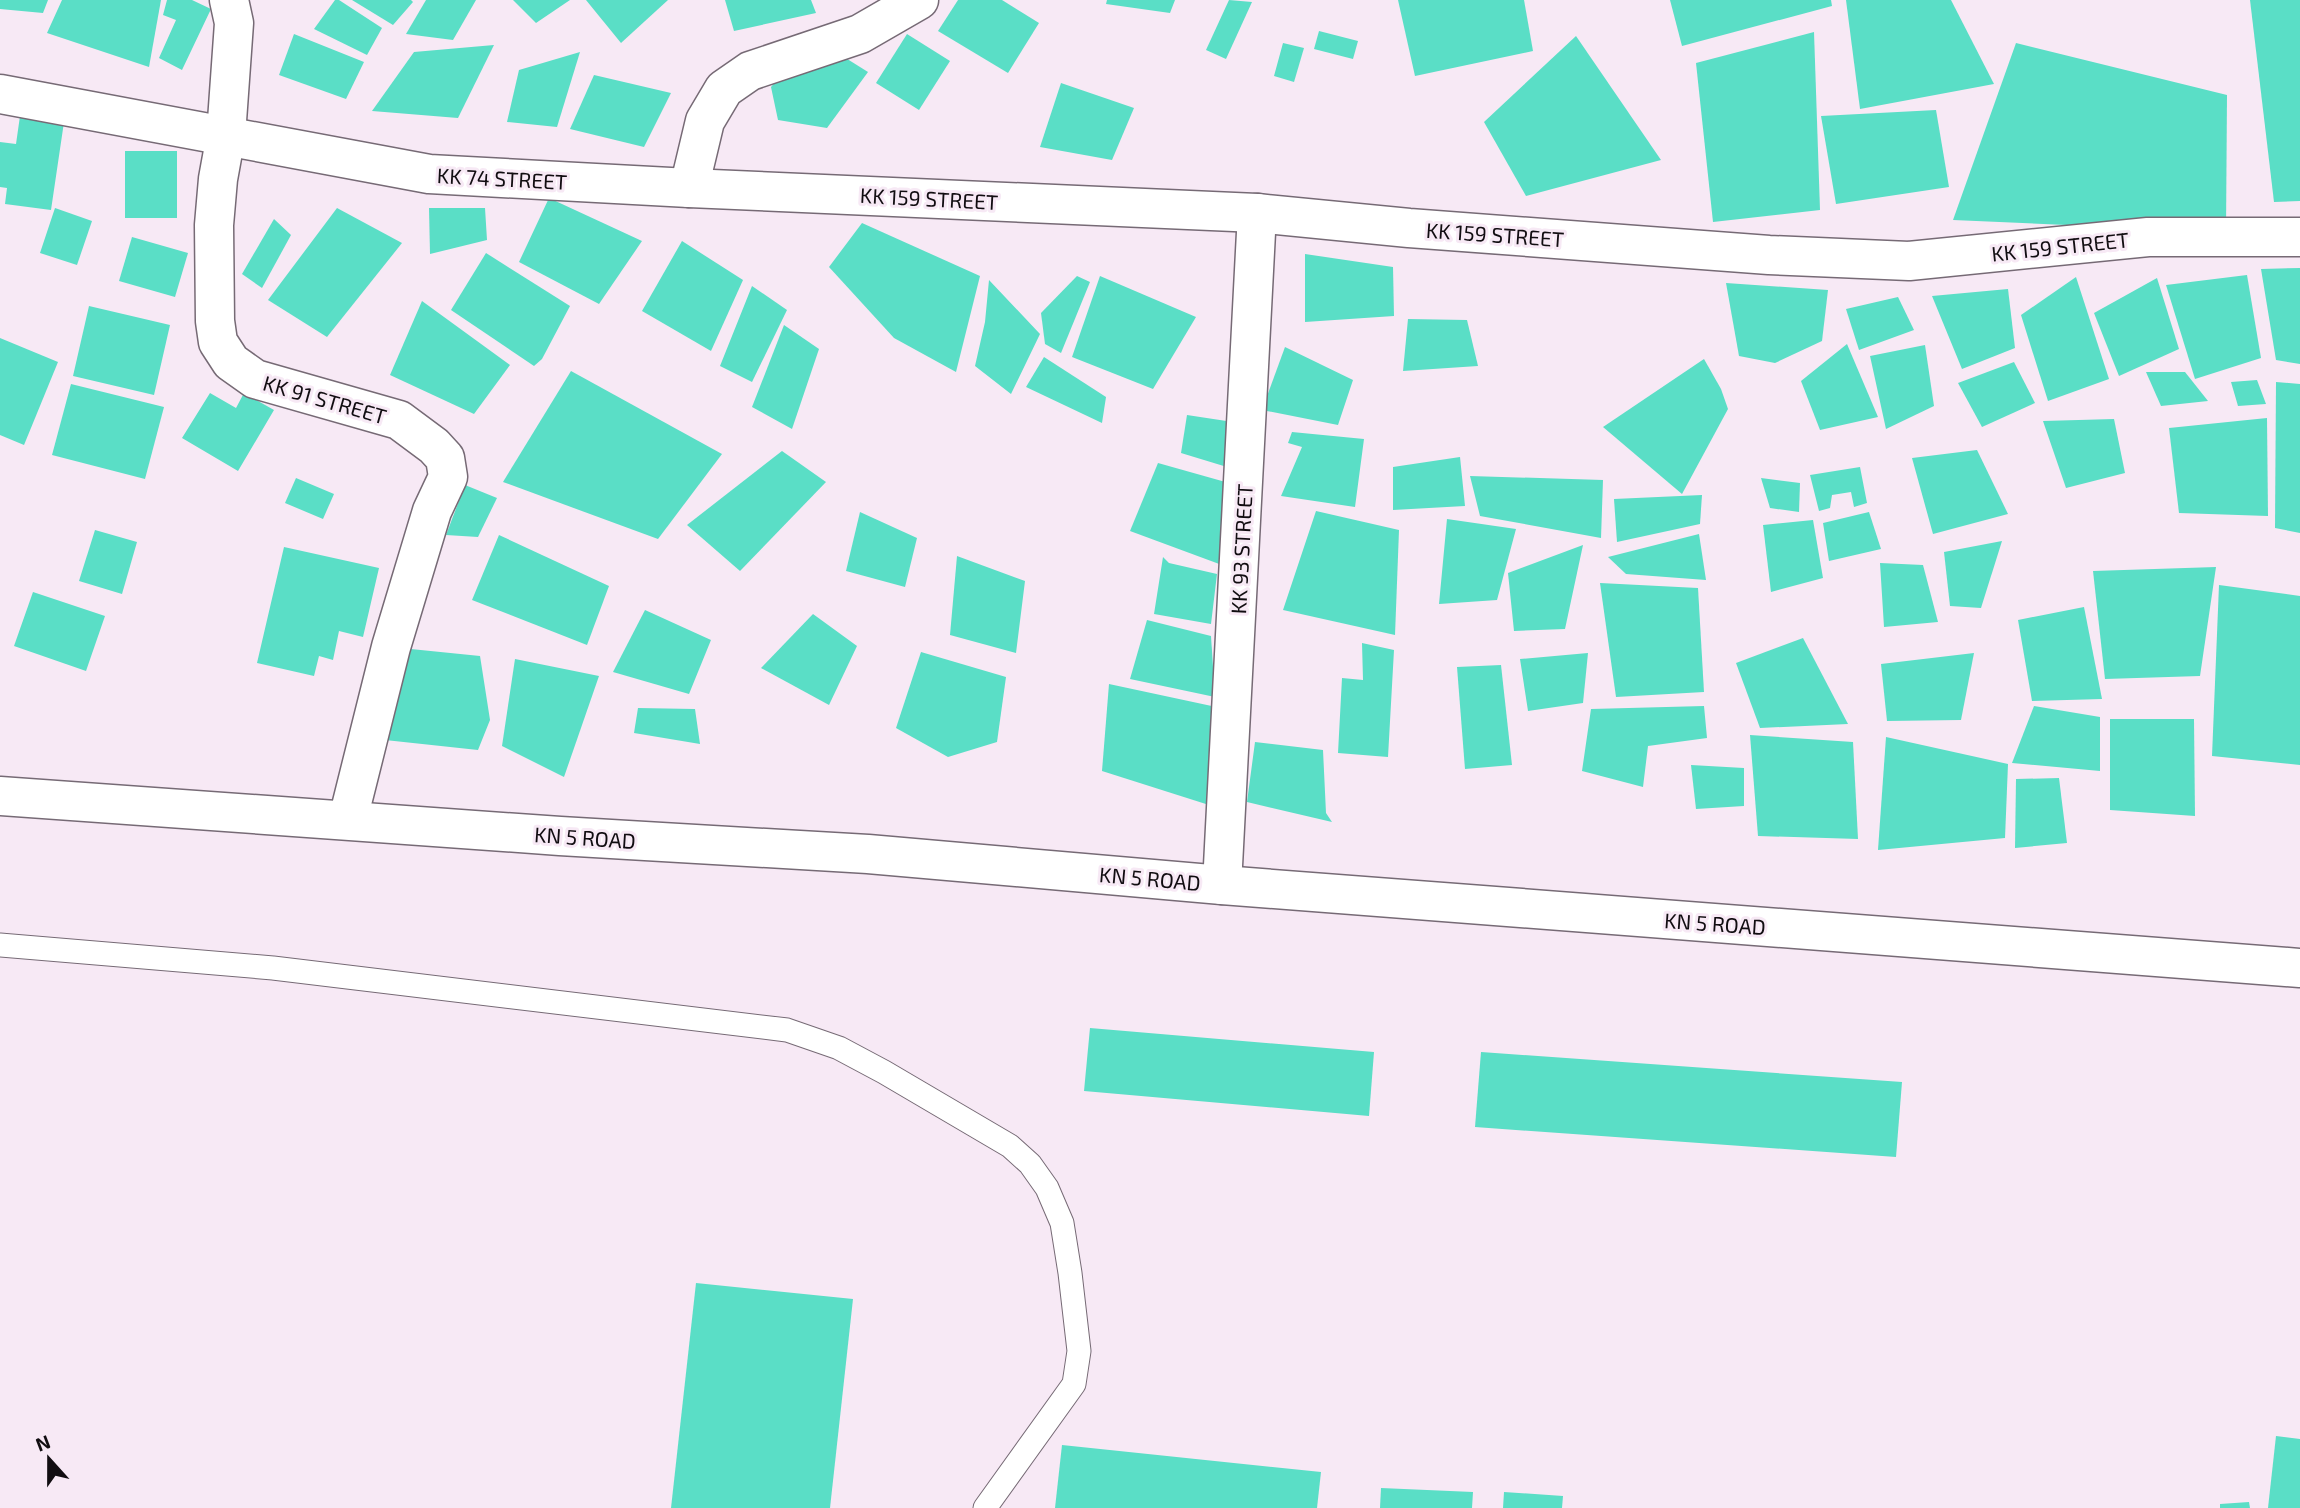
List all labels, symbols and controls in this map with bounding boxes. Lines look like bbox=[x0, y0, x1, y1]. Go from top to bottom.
street label: KK 74 STREET bbox=[436, 162, 568, 194]
street label: KK 159 STREET bbox=[859, 182, 999, 214]
street label: KK 159 STREET bbox=[1425, 217, 1565, 251]
street label: KK 159 STREET bbox=[1990, 226, 2130, 266]
street label: KK 91 STREET bbox=[260, 369, 390, 429]
street label: KK 93 STREET bbox=[1225, 483, 1257, 615]
street label: KN 5 ROAD bbox=[533, 821, 637, 853]
street label: KN 5 ROAD bbox=[1098, 861, 1202, 895]
street label: KN 5 ROAD bbox=[1663, 907, 1767, 939]
north arrow bbox=[14, 1424, 84, 1494]
text: N bbox=[32, 1429, 53, 1456]

